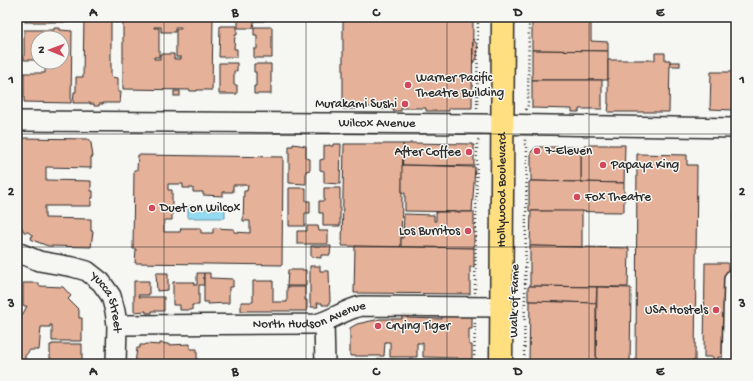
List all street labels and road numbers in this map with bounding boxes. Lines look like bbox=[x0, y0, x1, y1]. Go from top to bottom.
street label: Wilcox Avenue bbox=[338, 116, 416, 131]
street label: Hollywood Boulevard bbox=[494, 131, 510, 248]
street label: Walk of Fame bbox=[507, 264, 523, 338]
street label: Yucca Street bbox=[86, 268, 125, 334]
street label: North Hudson Avenue bbox=[253, 298, 366, 332]

